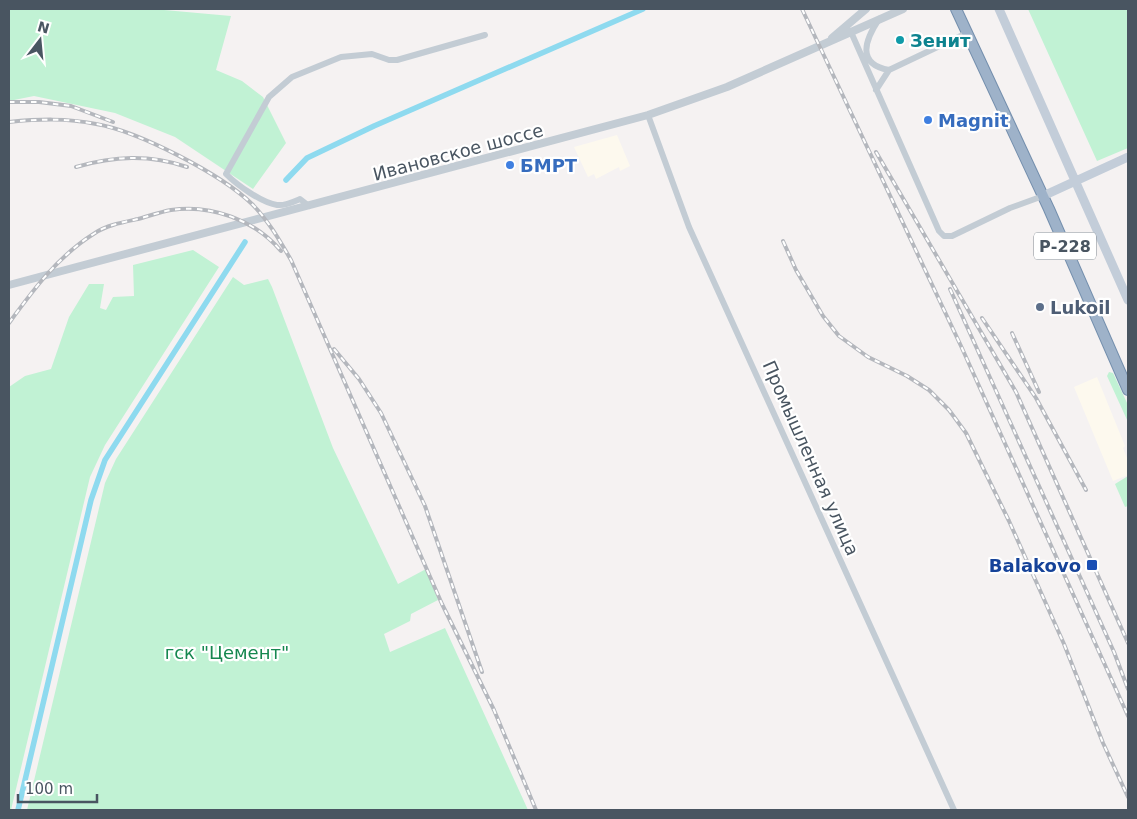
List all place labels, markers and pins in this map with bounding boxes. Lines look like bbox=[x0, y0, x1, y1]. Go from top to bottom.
place label: Зенит bbox=[910, 30, 971, 51]
marker: Зенит bbox=[894, 34, 906, 46]
place label: Magnit bbox=[938, 110, 1009, 131]
marker: Magnit bbox=[922, 114, 934, 126]
place label: БМРТ bbox=[520, 155, 578, 176]
marker: БМРТ bbox=[504, 159, 516, 171]
place label: Lukoil bbox=[1050, 297, 1110, 318]
marker: Lukoil bbox=[1034, 301, 1046, 313]
place label: Balakovo bbox=[989, 555, 1081, 576]
marker: Balakovo bbox=[1085, 558, 1099, 572]

